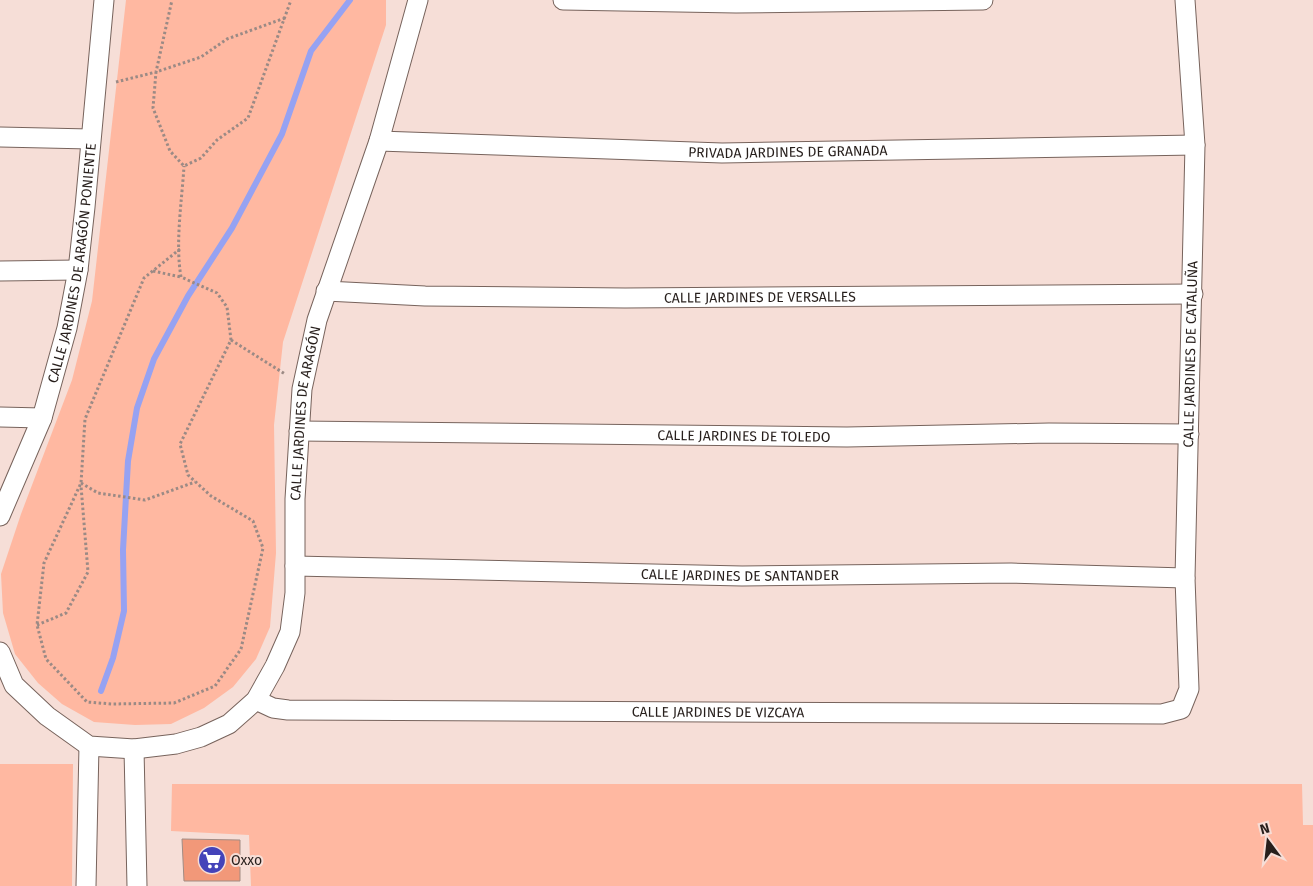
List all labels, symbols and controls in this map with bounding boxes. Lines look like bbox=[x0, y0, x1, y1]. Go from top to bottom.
street label: CALLE JARDINES DE ARAGÓN PONIENTE bbox=[44, 142, 99, 385]
street label: PRIVADA JARDINES DE GRANADA bbox=[688, 142, 888, 162]
street label: CALLE JARDINES DE CATALUÑA bbox=[1180, 261, 1201, 448]
street label: CALLE JARDINES DE VERSALLES bbox=[664, 288, 856, 306]
street label: CALLE JARDINES DE ARAGÓN bbox=[286, 324, 324, 501]
street label: CALLE JARDINES DE TOLEDO bbox=[657, 426, 831, 445]
street label: CALLE JARDINES DE SANTANDER bbox=[641, 565, 839, 585]
street label: CALLE JARDINES DE VIZCAYA bbox=[632, 703, 804, 721]
north arrow bbox=[1243, 816, 1293, 866]
text: N bbox=[1258, 820, 1271, 838]
supermarket icon: Oxxo bbox=[197, 845, 227, 875]
place label: Oxxo bbox=[231, 852, 262, 869]

